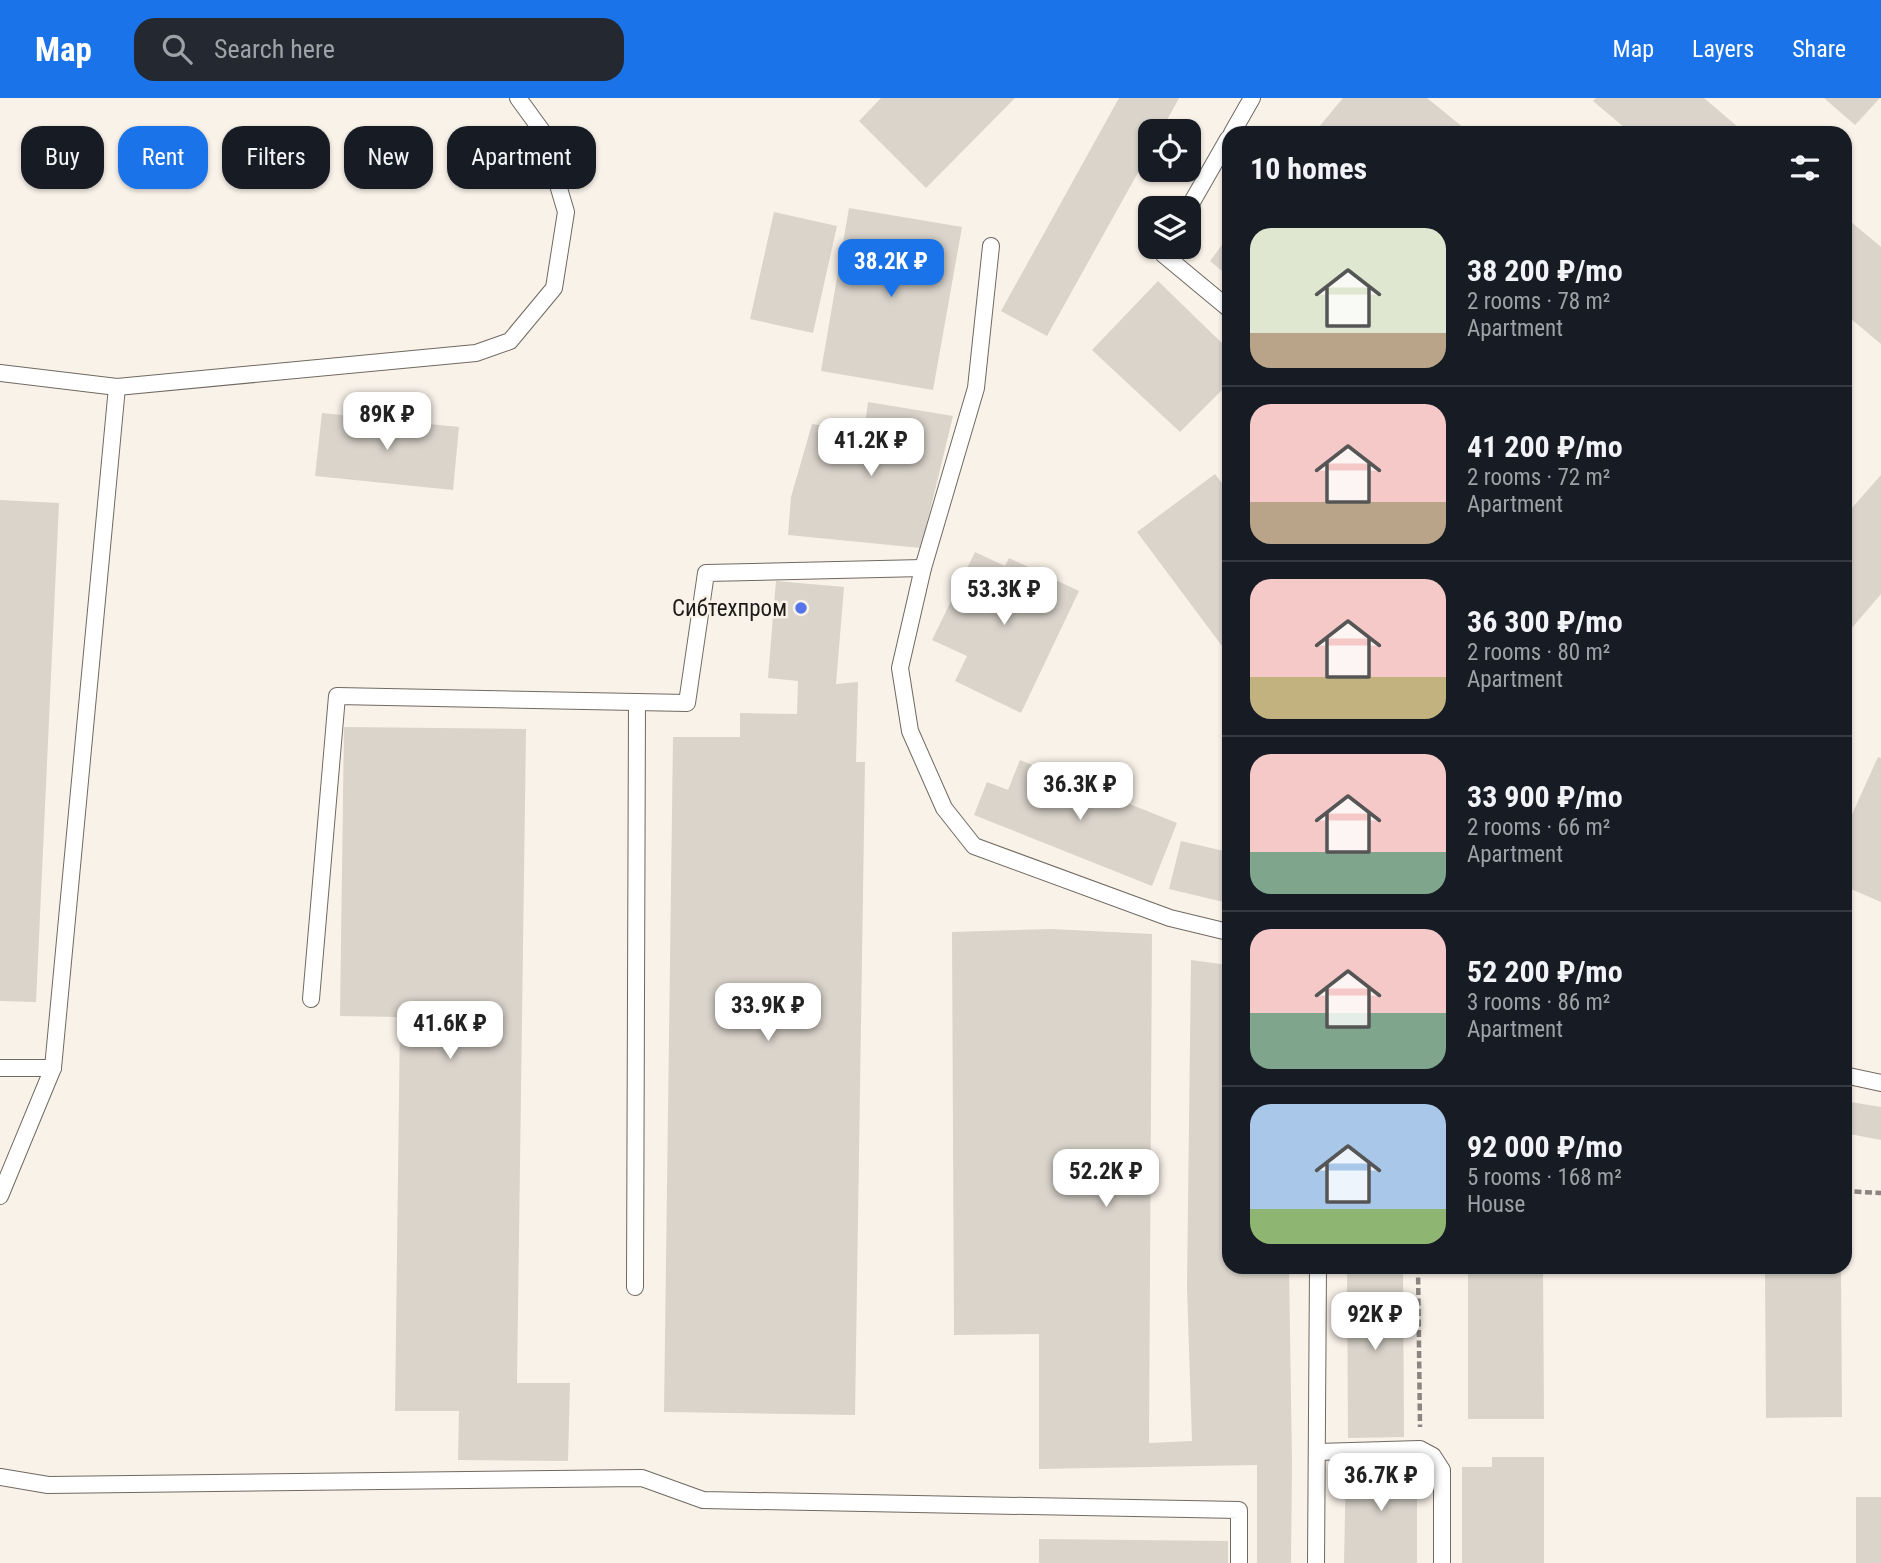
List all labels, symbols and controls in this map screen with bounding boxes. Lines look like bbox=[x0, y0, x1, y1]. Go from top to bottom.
search box bbox=[134, 18, 624, 81]
text: Map bbox=[35, 30, 92, 69]
icon: search bbox=[158, 30, 196, 68]
text: Search here bbox=[214, 34, 335, 64]
text: Map bbox=[1613, 35, 1654, 63]
text: Layers bbox=[1692, 35, 1754, 63]
text: Share bbox=[1792, 35, 1846, 63]
map controls bbox=[1138, 119, 1201, 259]
button: locate bbox=[1138, 119, 1201, 182]
chip: Buy bbox=[21, 126, 104, 189]
chip: Rent bbox=[118, 126, 208, 189]
chip: Filters bbox=[222, 126, 330, 189]
chip: New bbox=[344, 126, 433, 189]
chip: Apartment bbox=[447, 126, 596, 189]
icon: filters bbox=[1786, 149, 1824, 187]
text: 10 homes bbox=[1250, 151, 1367, 186]
button: layers bbox=[1138, 196, 1201, 259]
pin: 38.2K ₽ bbox=[826, 240, 956, 299]
text: 38.2K ₽ bbox=[854, 248, 928, 275]
text: 38 200 ₽/mo bbox=[1467, 253, 1623, 288]
icon: home bbox=[1306, 256, 1390, 340]
text: 2 rooms · 78 m² bbox=[1467, 288, 1610, 315]
text: Apartment bbox=[1467, 315, 1563, 342]
pin: 89K ₽ bbox=[338, 392, 436, 452]
text: 89K ₽ bbox=[359, 401, 415, 428]
pin: 41.2K ₽ bbox=[806, 418, 936, 478]
text: 41.2K ₽ bbox=[834, 427, 908, 454]
text: 41 200 ₽/mo bbox=[1467, 429, 1623, 464]
icon: home bbox=[1306, 432, 1390, 516]
text: 2 rooms · 72 m² bbox=[1467, 464, 1610, 491]
text: Apartment bbox=[1467, 491, 1563, 518]
pin: 53.3K ₽ bbox=[939, 568, 1069, 627]
text: 53.3K ₽ bbox=[967, 576, 1041, 603]
place label: Сибтехпром bbox=[672, 595, 787, 622]
marker: Сибтехпром bbox=[793, 600, 809, 616]
text: 36 300 ₽/mo bbox=[1467, 604, 1623, 639]
icon: home bbox=[1306, 607, 1390, 691]
text: 2 rooms · 80 m² bbox=[1467, 639, 1610, 666]
text: Apartment bbox=[1467, 666, 1563, 693]
pin: 36.3K ₽ bbox=[1015, 762, 1145, 822]
text: 36.3K ₽ bbox=[1043, 771, 1117, 798]
text: 33 900 ₽/mo bbox=[1467, 779, 1623, 814]
icon: home bbox=[1306, 782, 1390, 866]
text: 2 rooms · 66 m² bbox=[1467, 814, 1610, 841]
text: Apartment bbox=[1467, 841, 1563, 868]
text: 52 200 ₽/mo bbox=[1467, 954, 1623, 989]
icon: home bbox=[1306, 957, 1390, 1041]
pin: 33.9K ₽ bbox=[703, 984, 833, 1043]
text: 3 rooms · 86 m² bbox=[1467, 989, 1610, 1016]
text: 33.9K ₽ bbox=[731, 992, 805, 1019]
pin: 41.6K ₽ bbox=[385, 1002, 515, 1061]
text: 41.6K ₽ bbox=[413, 1010, 487, 1037]
text: Apartment bbox=[1467, 1016, 1563, 1043]
text: 92 000 ₽/mo bbox=[1467, 1129, 1623, 1164]
icon: home bbox=[1306, 1132, 1390, 1216]
pin: 52.2K ₽ bbox=[1041, 1150, 1171, 1209]
text: 52.2K ₽ bbox=[1069, 1158, 1143, 1185]
text: 5 rooms · 168 m² bbox=[1467, 1164, 1622, 1191]
text: House bbox=[1467, 1191, 1525, 1218]
pin: 92K ₽ bbox=[1326, 1292, 1424, 1352]
text: 92K ₽ bbox=[1347, 1301, 1403, 1328]
pin: 36.7K ₽ bbox=[1316, 1454, 1446, 1513]
text: 36.7K ₽ bbox=[1344, 1462, 1418, 1489]

